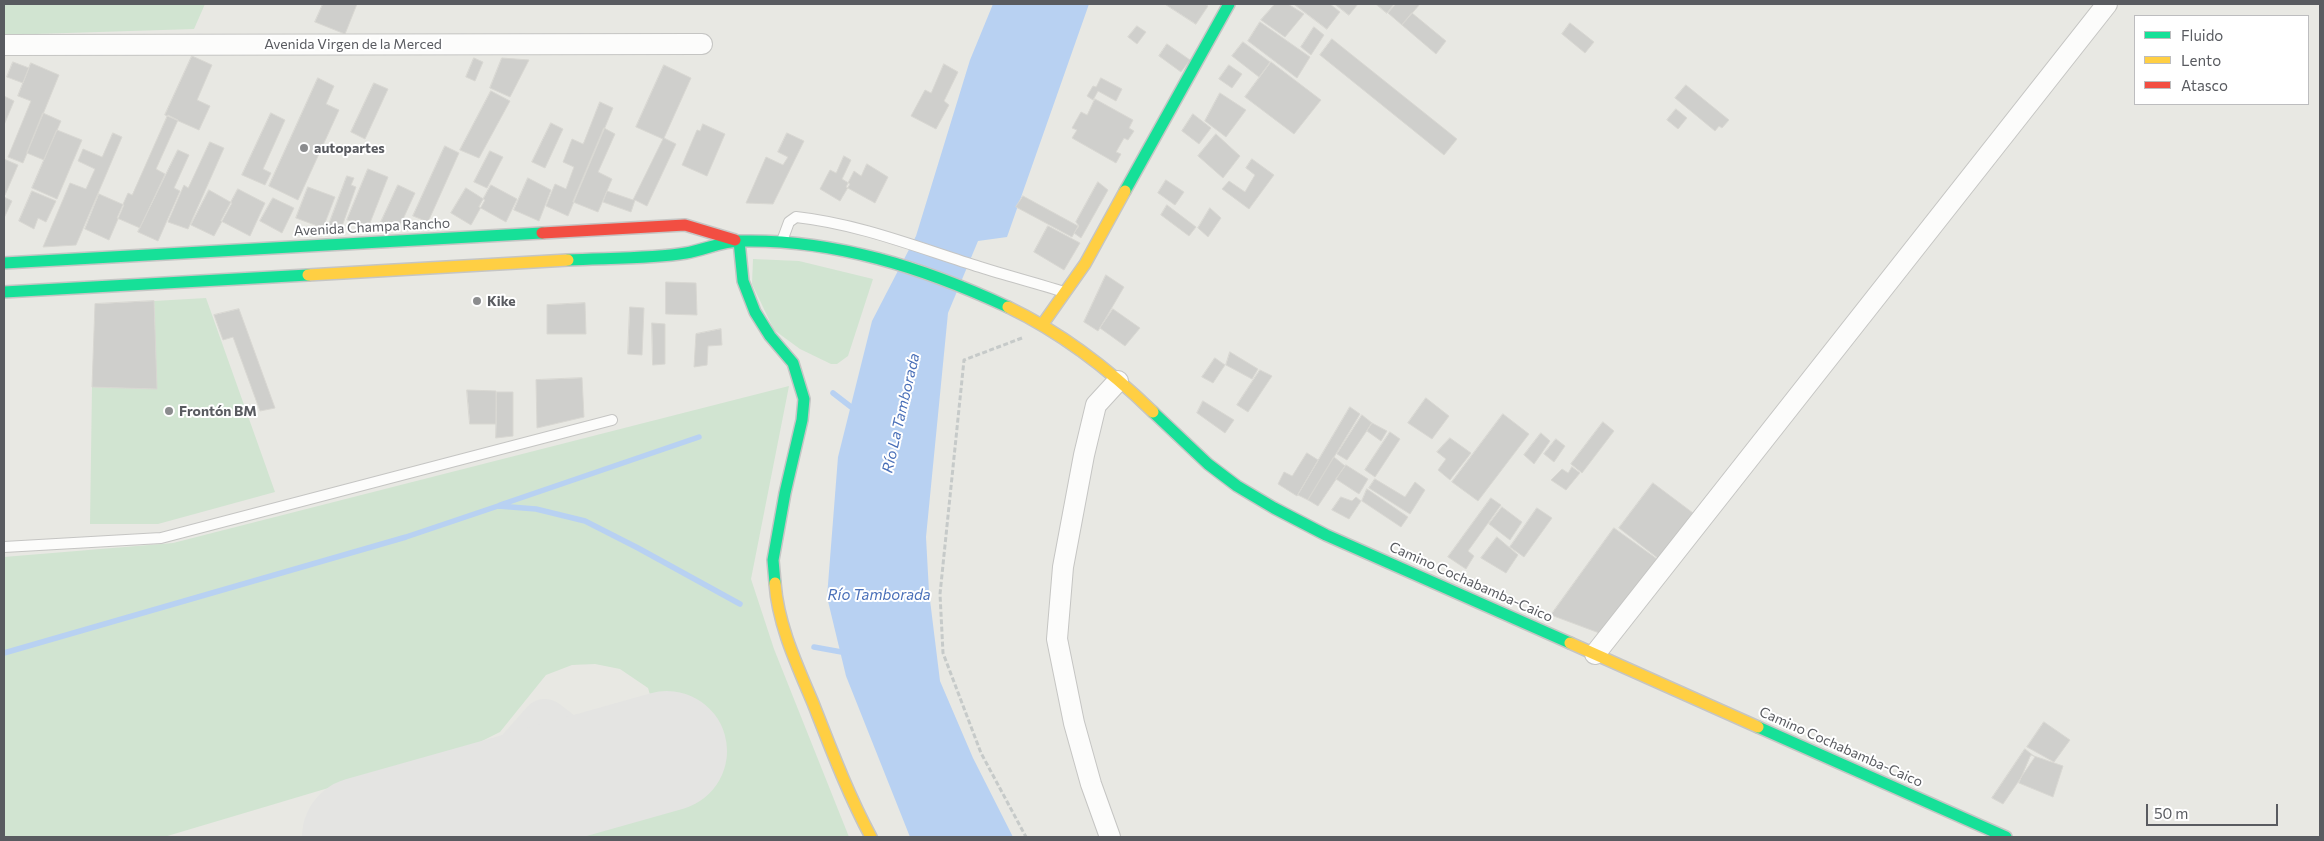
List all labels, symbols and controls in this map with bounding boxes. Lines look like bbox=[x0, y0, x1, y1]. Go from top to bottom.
legend bbox=[2134, 15, 2309, 105]
text: Fluido bbox=[2181, 26, 2223, 44]
street label: Avenida Virgen de la Merced bbox=[264, 36, 442, 52]
text: Lento bbox=[2181, 51, 2221, 69]
text: Atasco bbox=[2181, 76, 2228, 94]
place label: autopartes bbox=[314, 140, 385, 156]
marker: autopartes bbox=[298, 142, 310, 154]
street label: Avenida Champa Rancho bbox=[293, 215, 451, 239]
place label: Kike bbox=[487, 293, 516, 309]
marker: Kike bbox=[471, 295, 483, 307]
water label: Río La Tamborada bbox=[878, 351, 924, 475]
place label: Frontón BM bbox=[179, 403, 257, 419]
marker: Frontón BM bbox=[163, 405, 175, 417]
street label: Camino Cochabamba-Caico bbox=[1387, 538, 1555, 626]
water label: Río Tamborada bbox=[827, 586, 931, 604]
street label: Camino Cochabamba-Caico bbox=[1757, 703, 1925, 791]
scale bar bbox=[2149, 794, 2282, 826]
text: 50 m bbox=[2154, 804, 2188, 822]

